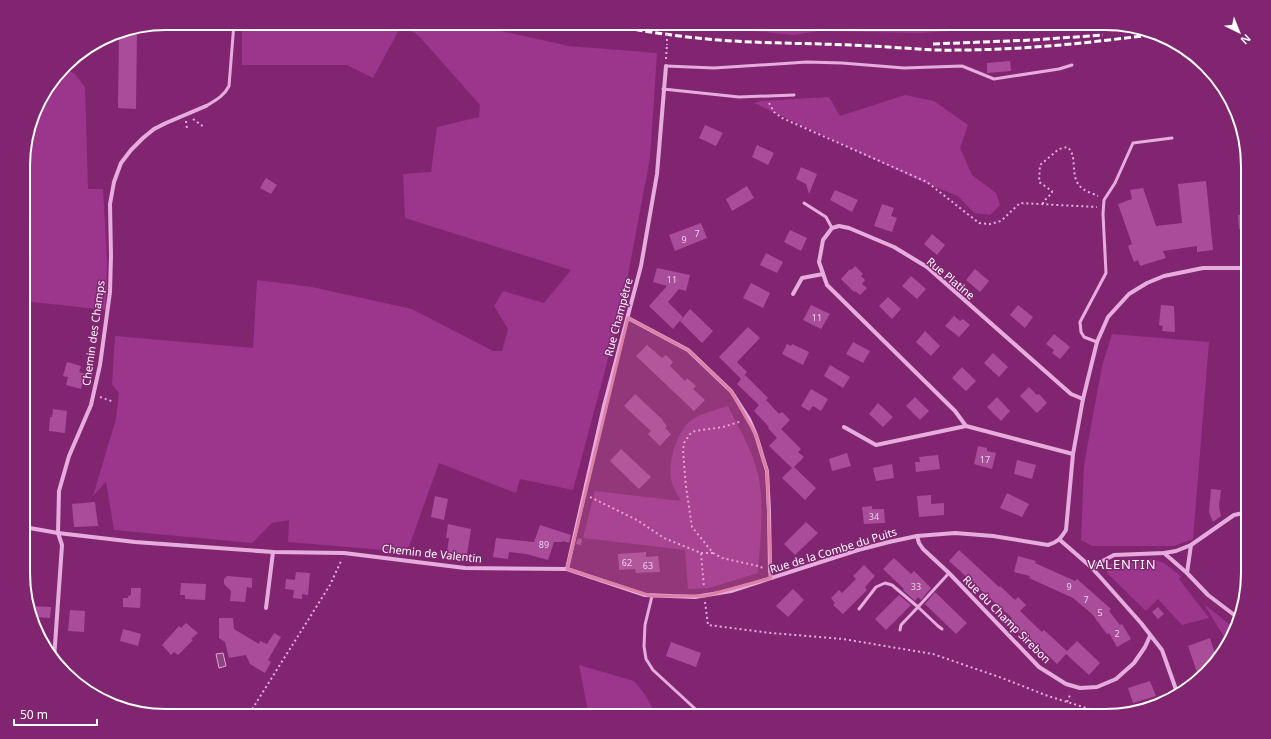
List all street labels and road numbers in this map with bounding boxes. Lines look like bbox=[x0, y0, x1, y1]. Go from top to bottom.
street label: Rue Platine bbox=[924, 254, 978, 302]
street label: Rue Champêtre bbox=[600, 276, 636, 358]
street label: Chemin des Champs bbox=[78, 279, 108, 387]
street label: Rue de la Combe du Puits bbox=[768, 524, 898, 576]
street label: Chemin de Valentin bbox=[381, 540, 483, 566]
street label: Rue du Champ Sirebon bbox=[960, 572, 1054, 666]

